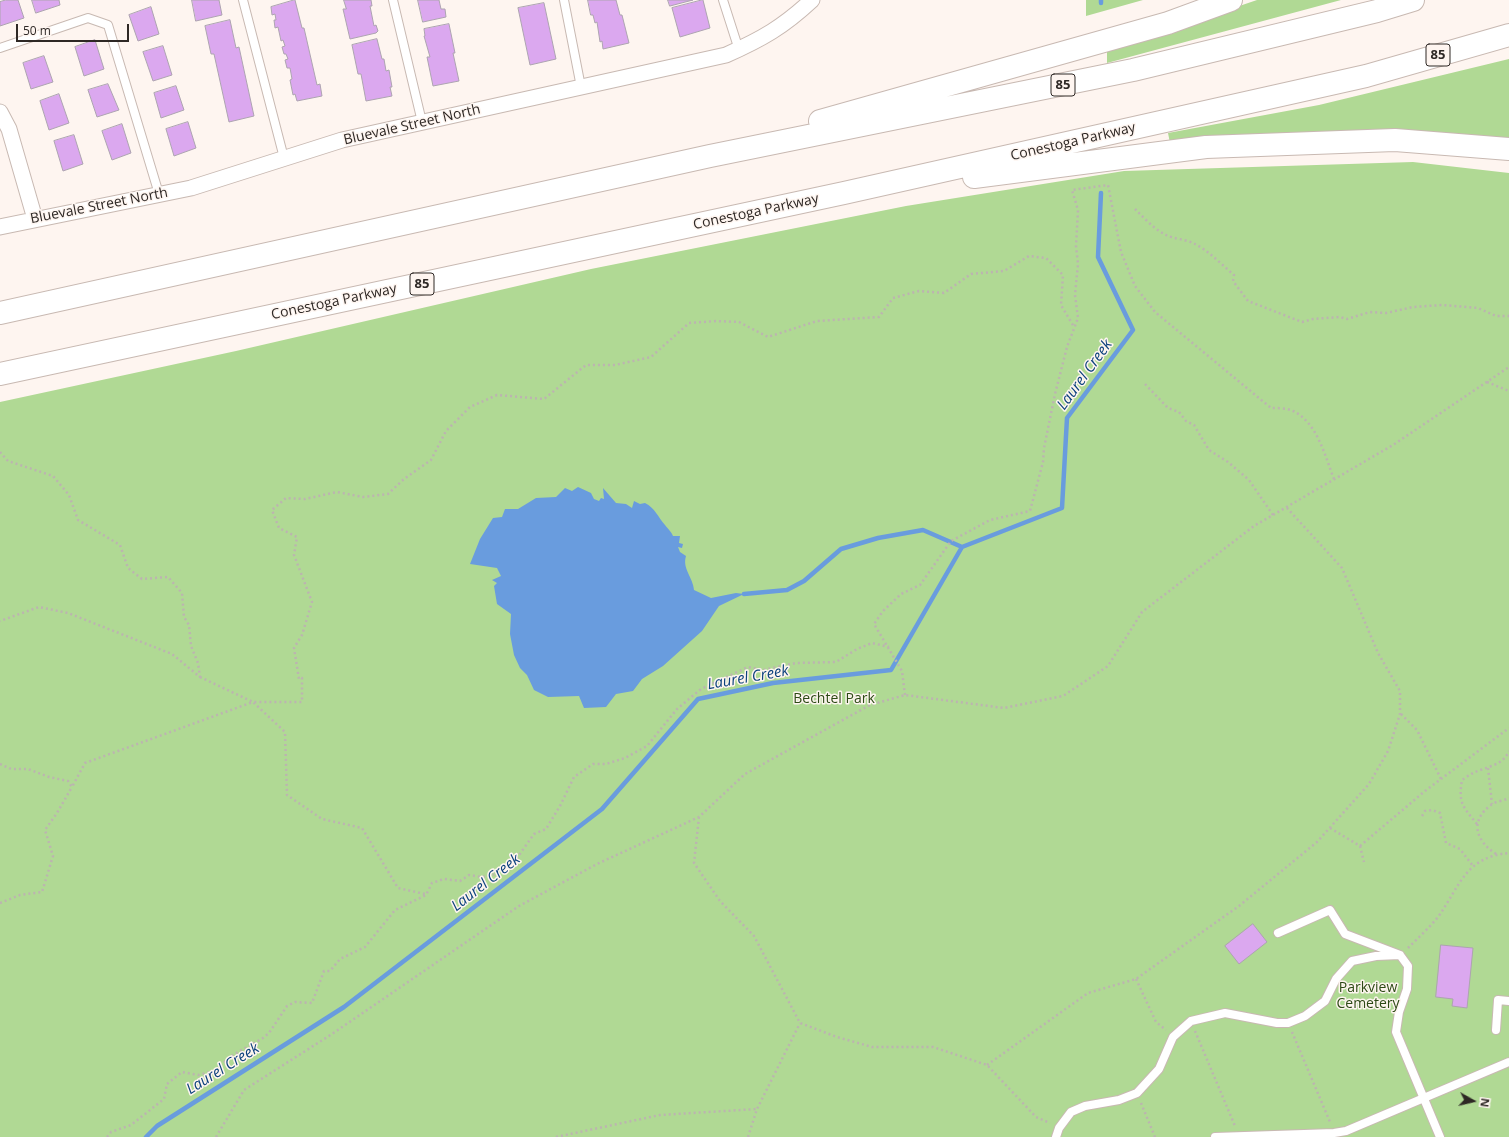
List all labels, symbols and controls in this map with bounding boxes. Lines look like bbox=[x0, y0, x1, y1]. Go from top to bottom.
scale bar bbox=[18, 16, 131, 42]
text: 50 m bbox=[23, 22, 51, 39]
road number: 85 bbox=[1426, 44, 1450, 66]
road number: 85 bbox=[1051, 74, 1075, 96]
street label: Bluevale Street North bbox=[342, 101, 482, 149]
street label: Conestoga Parkway bbox=[1009, 119, 1137, 165]
street label: Bluevale Street North bbox=[29, 184, 169, 228]
street label: Conestoga Parkway bbox=[692, 191, 820, 233]
road number: 85 bbox=[410, 273, 434, 295]
street label: Conestoga Parkway bbox=[270, 281, 398, 323]
water label: Laurel Creek bbox=[1053, 336, 1117, 414]
water label: Laurel Creek bbox=[706, 662, 790, 694]
park label: Bechtel Park bbox=[793, 691, 875, 707]
water label: Laurel Creek bbox=[448, 851, 524, 915]
park label: Parkview Cemetery bbox=[1336, 980, 1400, 1012]
water label: Laurel Creek bbox=[183, 1040, 263, 1098]
north arrow bbox=[1453, 1081, 1493, 1121]
text: N bbox=[1477, 1097, 1493, 1108]

